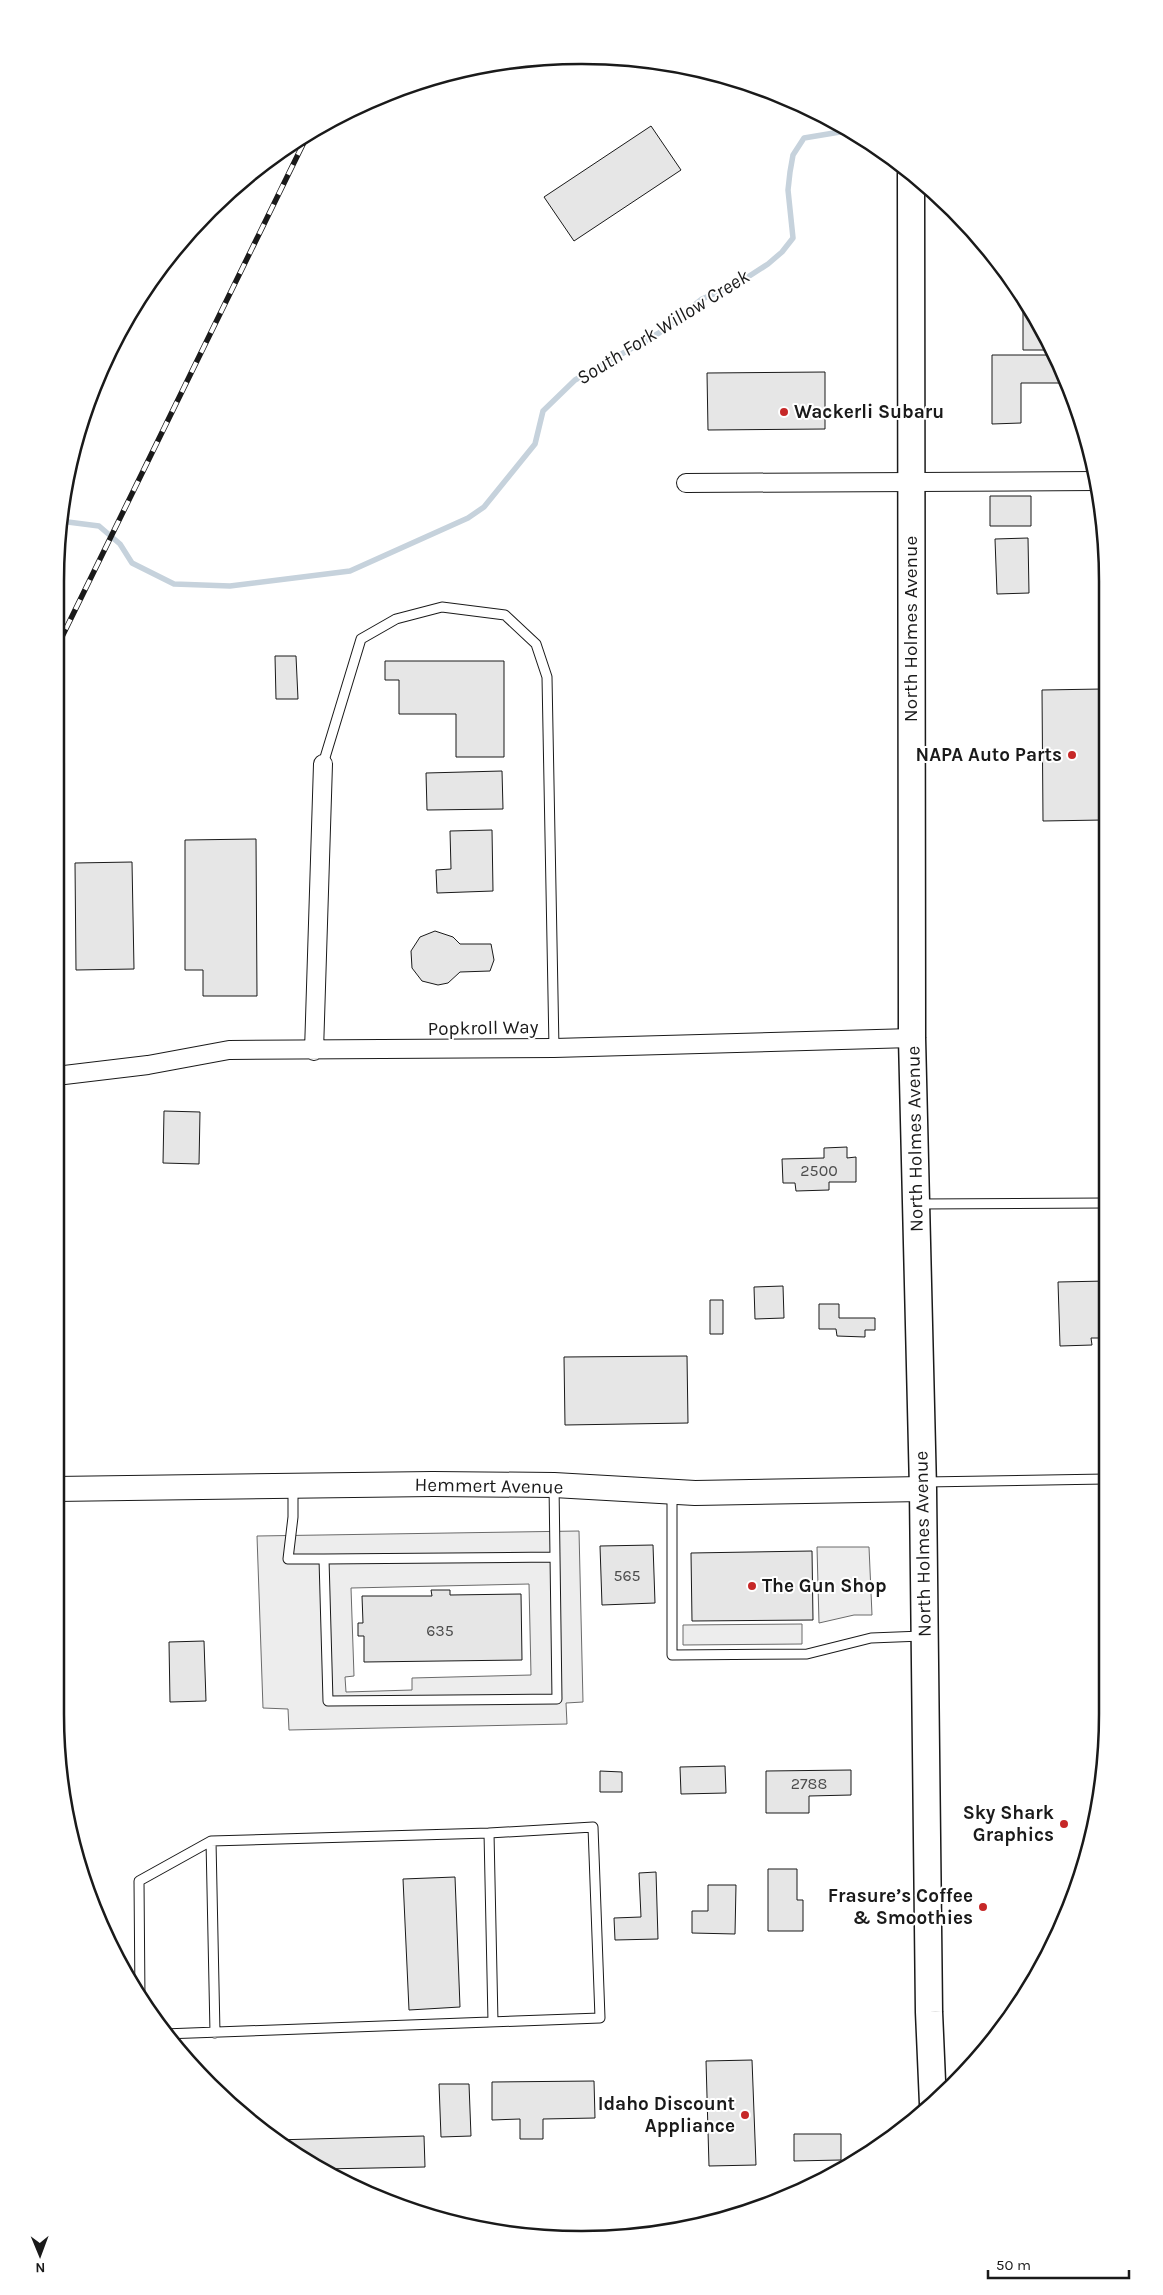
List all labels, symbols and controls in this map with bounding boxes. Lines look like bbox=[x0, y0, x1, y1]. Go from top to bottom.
water label: South Fork Willow Creek bbox=[573, 264, 754, 389]
place label: Wackerli Subaru bbox=[794, 401, 944, 423]
marker: Wackerli Subaru bbox=[778, 406, 790, 418]
street label: North Holmes Avenue bbox=[900, 536, 922, 722]
place label: NAPA Auto Parts bbox=[916, 744, 1062, 766]
marker: NAPA Auto Parts bbox=[1066, 749, 1078, 761]
street label: Popkroll Way bbox=[427, 1016, 539, 1040]
street label: North Holmes Avenue bbox=[902, 1046, 928, 1232]
house number: 2500 bbox=[800, 1161, 838, 1180]
street label: North Holmes Avenue bbox=[910, 1451, 936, 1637]
street label: Hemmert Avenue bbox=[414, 1474, 564, 1498]
house number: 565 bbox=[613, 1566, 641, 1585]
place label: The Gun Shop bbox=[762, 1575, 887, 1597]
marker: The Gun Shop bbox=[746, 1580, 758, 1592]
house number: 635 bbox=[426, 1621, 454, 1640]
house number: 2788 bbox=[791, 1774, 827, 1793]
place label: Sky Shark Graphics bbox=[963, 1802, 1054, 1846]
marker: Sky Shark Graphics bbox=[1058, 1818, 1070, 1830]
place label: Frasure’s Coffee & Smoothies bbox=[828, 1885, 973, 1929]
marker: Frasure’s Coffee & Smoothies bbox=[977, 1901, 989, 1913]
place label: Idaho Discount Appliance bbox=[598, 2093, 735, 2137]
marker: Idaho Discount Appliance bbox=[739, 2109, 751, 2121]
north arrow bbox=[15, 2230, 65, 2280]
scale bar bbox=[988, 2248, 1129, 2280]
text: 50 m bbox=[996, 2256, 1031, 2274]
text: N bbox=[35, 2259, 45, 2276]

